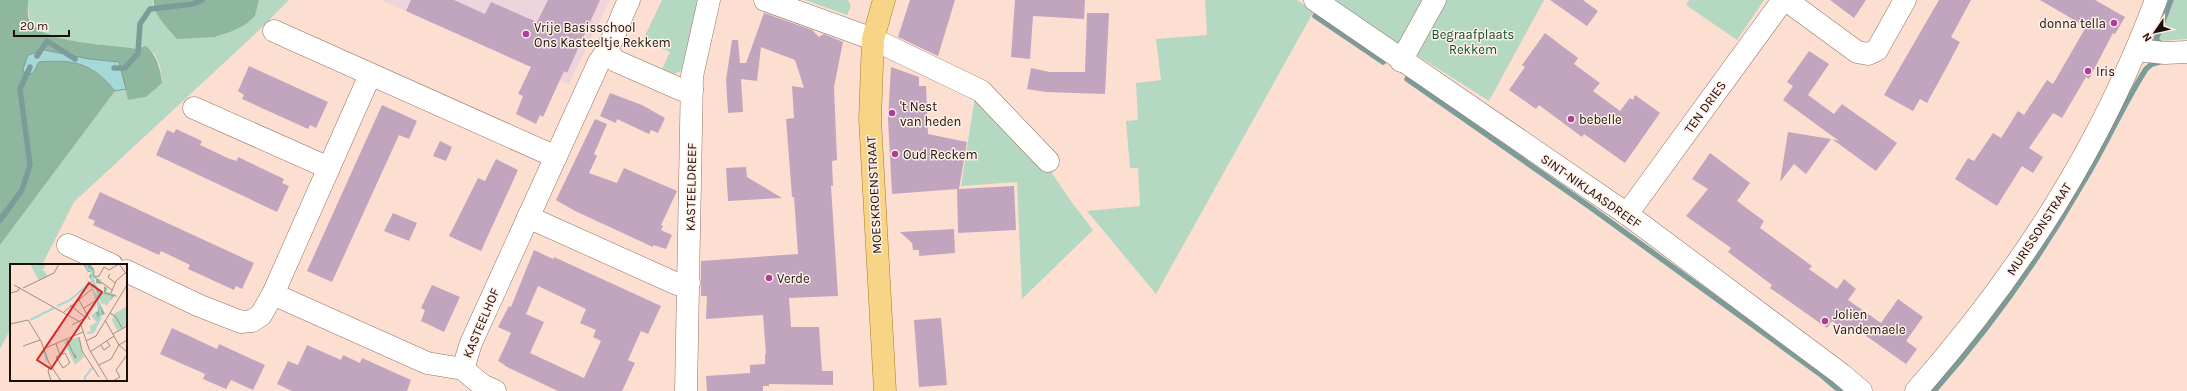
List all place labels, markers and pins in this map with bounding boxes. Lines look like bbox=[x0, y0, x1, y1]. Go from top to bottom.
place label: donna tella bbox=[2039, 16, 2106, 31]
marker: donna tella bbox=[2109, 18, 2119, 28]
place label: Vrije Basisschool Ons Kasteeltje Rekkem bbox=[534, 20, 671, 50]
marker: Vrije Basisschool Ons Kasteeltje Rekkem bbox=[521, 29, 531, 39]
place label: Iris bbox=[2096, 64, 2115, 79]
marker: Iris bbox=[2083, 66, 2093, 76]
place label: 't Nest van heden bbox=[900, 99, 961, 129]
marker: 't Nest van heden bbox=[887, 108, 897, 118]
place label: bebelle bbox=[1579, 112, 1622, 127]
marker: bebelle bbox=[1566, 114, 1576, 124]
place label: Oud Reckem bbox=[903, 147, 978, 162]
marker: Oud Reckem bbox=[890, 149, 900, 159]
place label: Verde bbox=[777, 271, 810, 286]
marker: Verde bbox=[764, 273, 774, 283]
place label: Jolien Vandemaele bbox=[1833, 307, 1906, 337]
marker: Jolien Vandemaele bbox=[1820, 316, 1830, 326]

